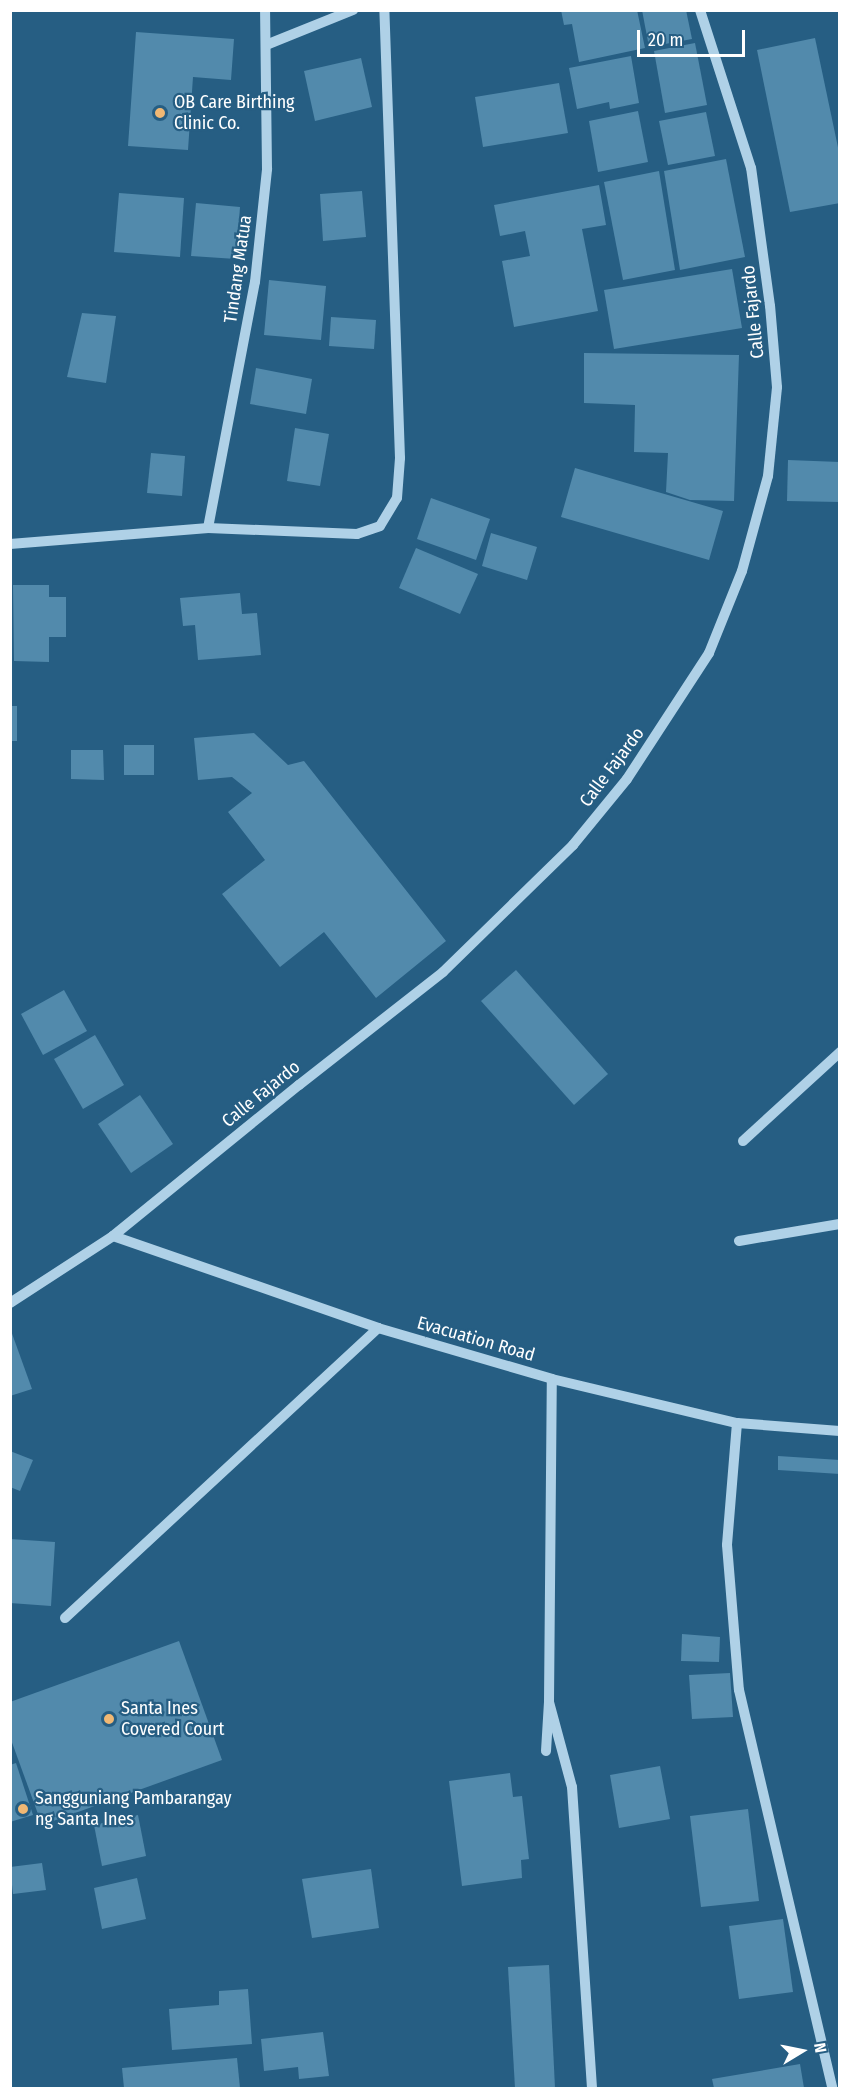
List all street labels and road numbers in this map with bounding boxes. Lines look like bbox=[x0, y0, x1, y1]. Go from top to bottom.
street label: Tindang Matua bbox=[220, 214, 256, 324]
street label: Calle Fajardo bbox=[737, 264, 769, 360]
street label: Calle Fajardo bbox=[575, 723, 649, 811]
street label: Calle Fajardo bbox=[218, 1056, 304, 1132]
street label: Evacuation Road bbox=[415, 1312, 537, 1366]

